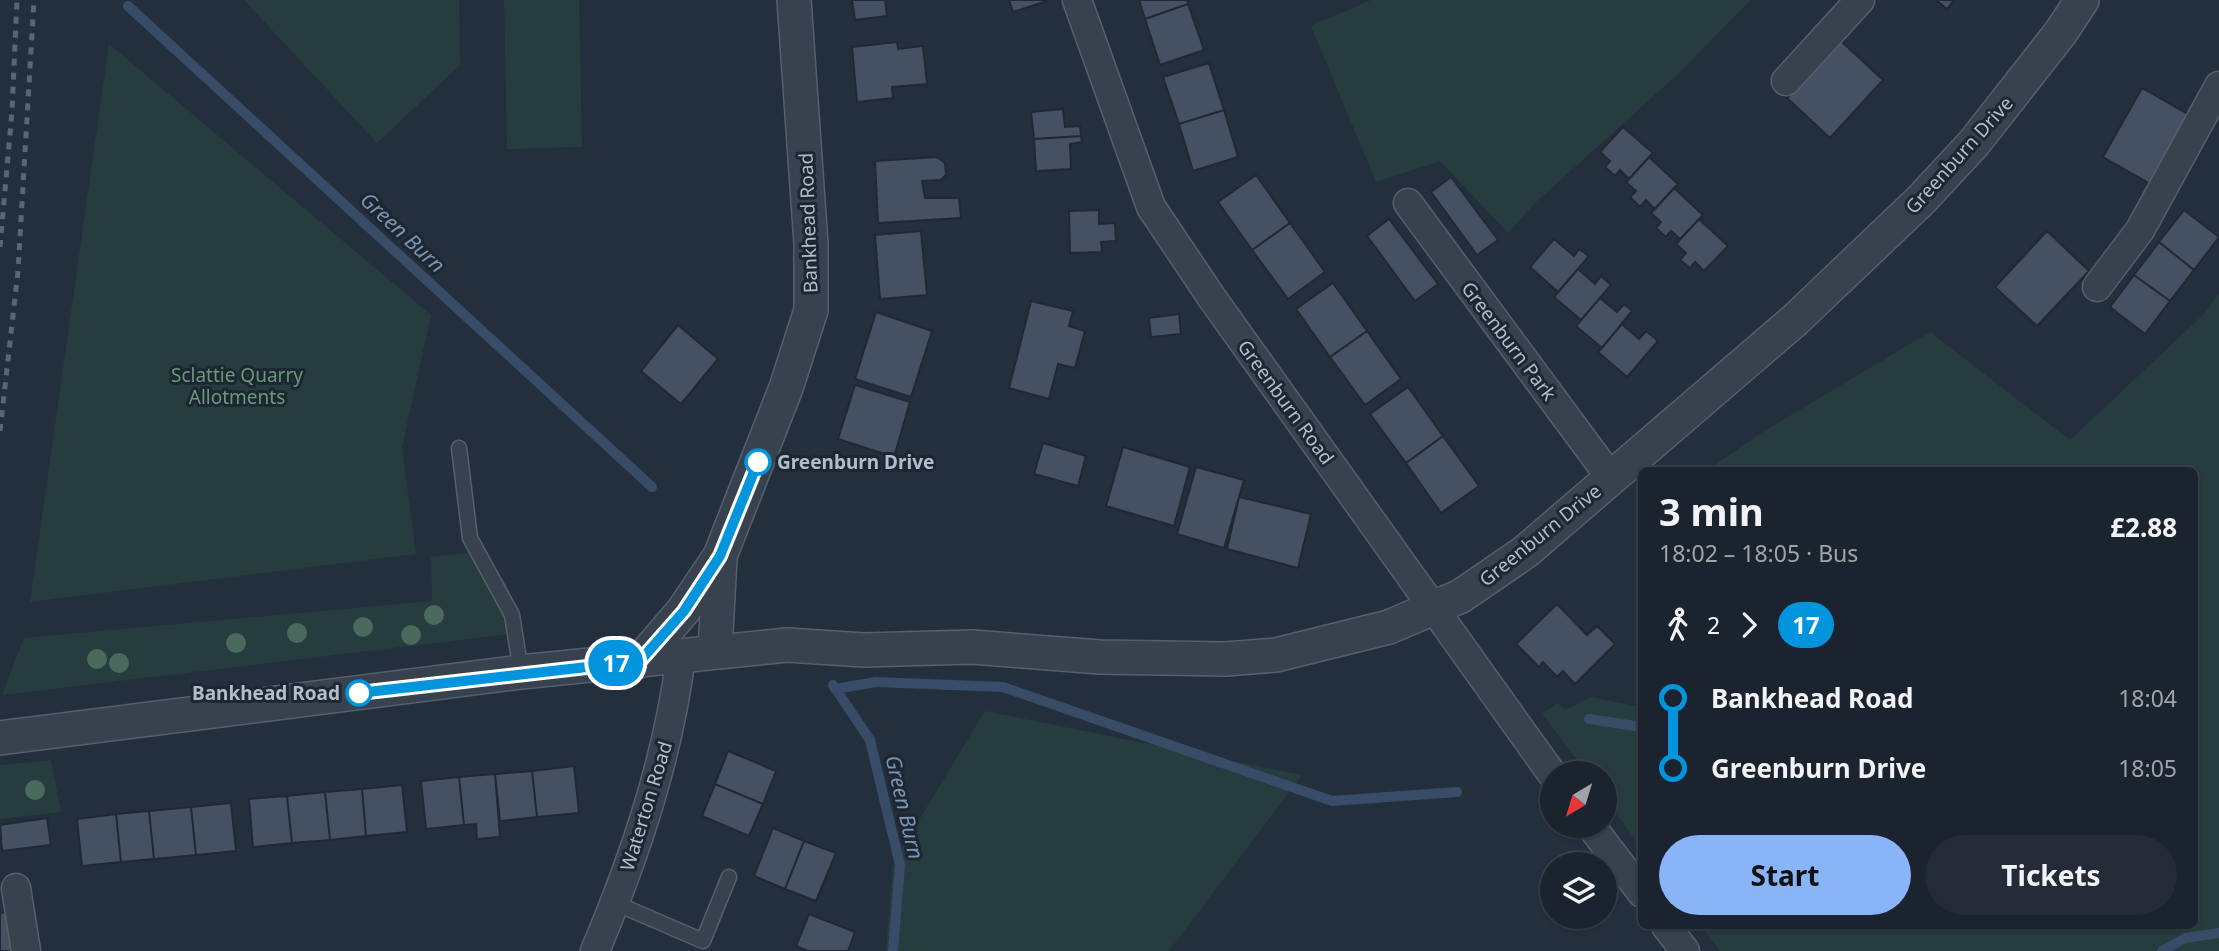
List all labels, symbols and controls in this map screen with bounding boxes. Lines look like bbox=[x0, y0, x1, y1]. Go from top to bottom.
street label: Greenburn Drive bbox=[1899, 91, 2019, 219]
street label: Bankhead Road bbox=[793, 152, 823, 294]
water label: Green Burn bbox=[355, 186, 451, 278]
street label: Greenburn Park bbox=[1456, 276, 1562, 406]
street label: Greenburn Road bbox=[1232, 334, 1340, 470]
park label: Sclattie Quarry Allotments bbox=[171, 362, 303, 410]
marker: Greenburn Drive bbox=[745, 449, 771, 475]
place label: Greenburn Drive bbox=[777, 449, 934, 475]
street label: Greenburn Drive bbox=[1474, 478, 1606, 592]
text: 3 min bbox=[1659, 485, 1764, 537]
text: £2.88 bbox=[2110, 509, 2177, 545]
text: 18:02 – 18:05 · Bus bbox=[1659, 537, 1858, 569]
icon: walk bbox=[1659, 606, 1697, 644]
icon: forward bbox=[1730, 606, 1768, 644]
text: 17 bbox=[1792, 608, 1820, 641]
text: 2 bbox=[1707, 609, 1720, 641]
line badge: 17 bbox=[584, 640, 648, 686]
text: 17 bbox=[602, 646, 630, 679]
place label: Bankhead Road bbox=[192, 680, 340, 706]
marker: Bankhead Road bbox=[346, 680, 372, 706]
text: Bankhead Road bbox=[1711, 680, 1913, 716]
text: 18:04 bbox=[2118, 682, 2177, 714]
street label: Waterton Road bbox=[614, 738, 678, 874]
text: Greenburn Drive bbox=[1711, 750, 1926, 786]
water label: Green Burn bbox=[879, 752, 931, 862]
text: 18:05 bbox=[2118, 752, 2177, 784]
north arrow bbox=[1540, 761, 1617, 838]
map controls bbox=[1540, 761, 1617, 929]
button: Start bbox=[1659, 835, 1911, 915]
button: Tickets bbox=[1925, 835, 2177, 915]
button: layers bbox=[1540, 852, 1617, 929]

